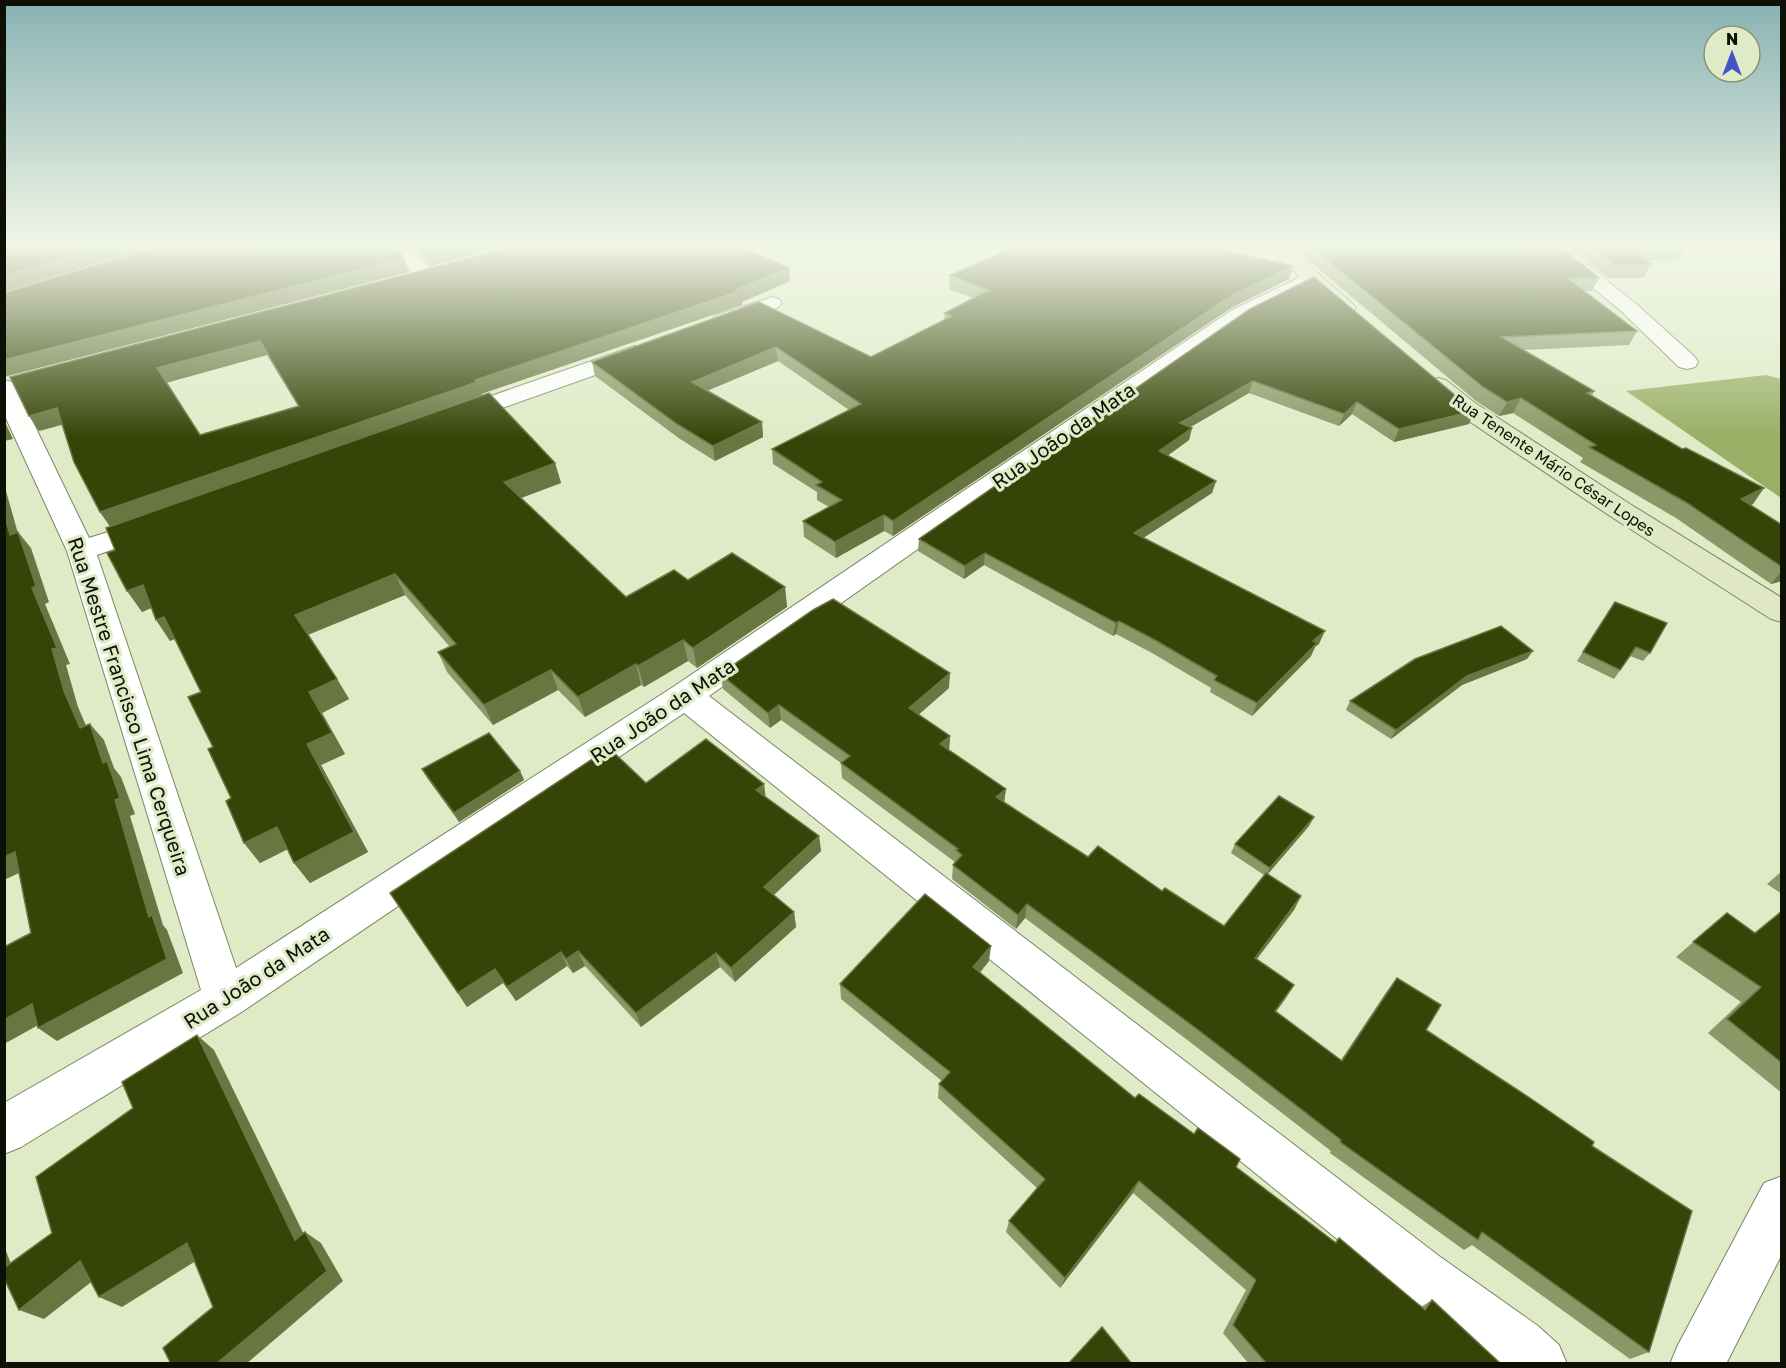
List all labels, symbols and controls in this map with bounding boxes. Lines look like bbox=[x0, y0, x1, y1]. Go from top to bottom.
north arrow bbox=[1702, 24, 1762, 84]
text: N bbox=[1726, 29, 1738, 49]
street label: Rua João da Mata bbox=[987, 377, 1139, 493]
street label: Rua Tenente Mário César Lopes bbox=[1449, 389, 1659, 541]
street label: Rua Mestre Francisco Lima Cerqueira bbox=[64, 534, 196, 878]
street label: Rua João da Mata bbox=[585, 653, 739, 767]
street label: Rua João da Mata bbox=[179, 921, 333, 1033]

